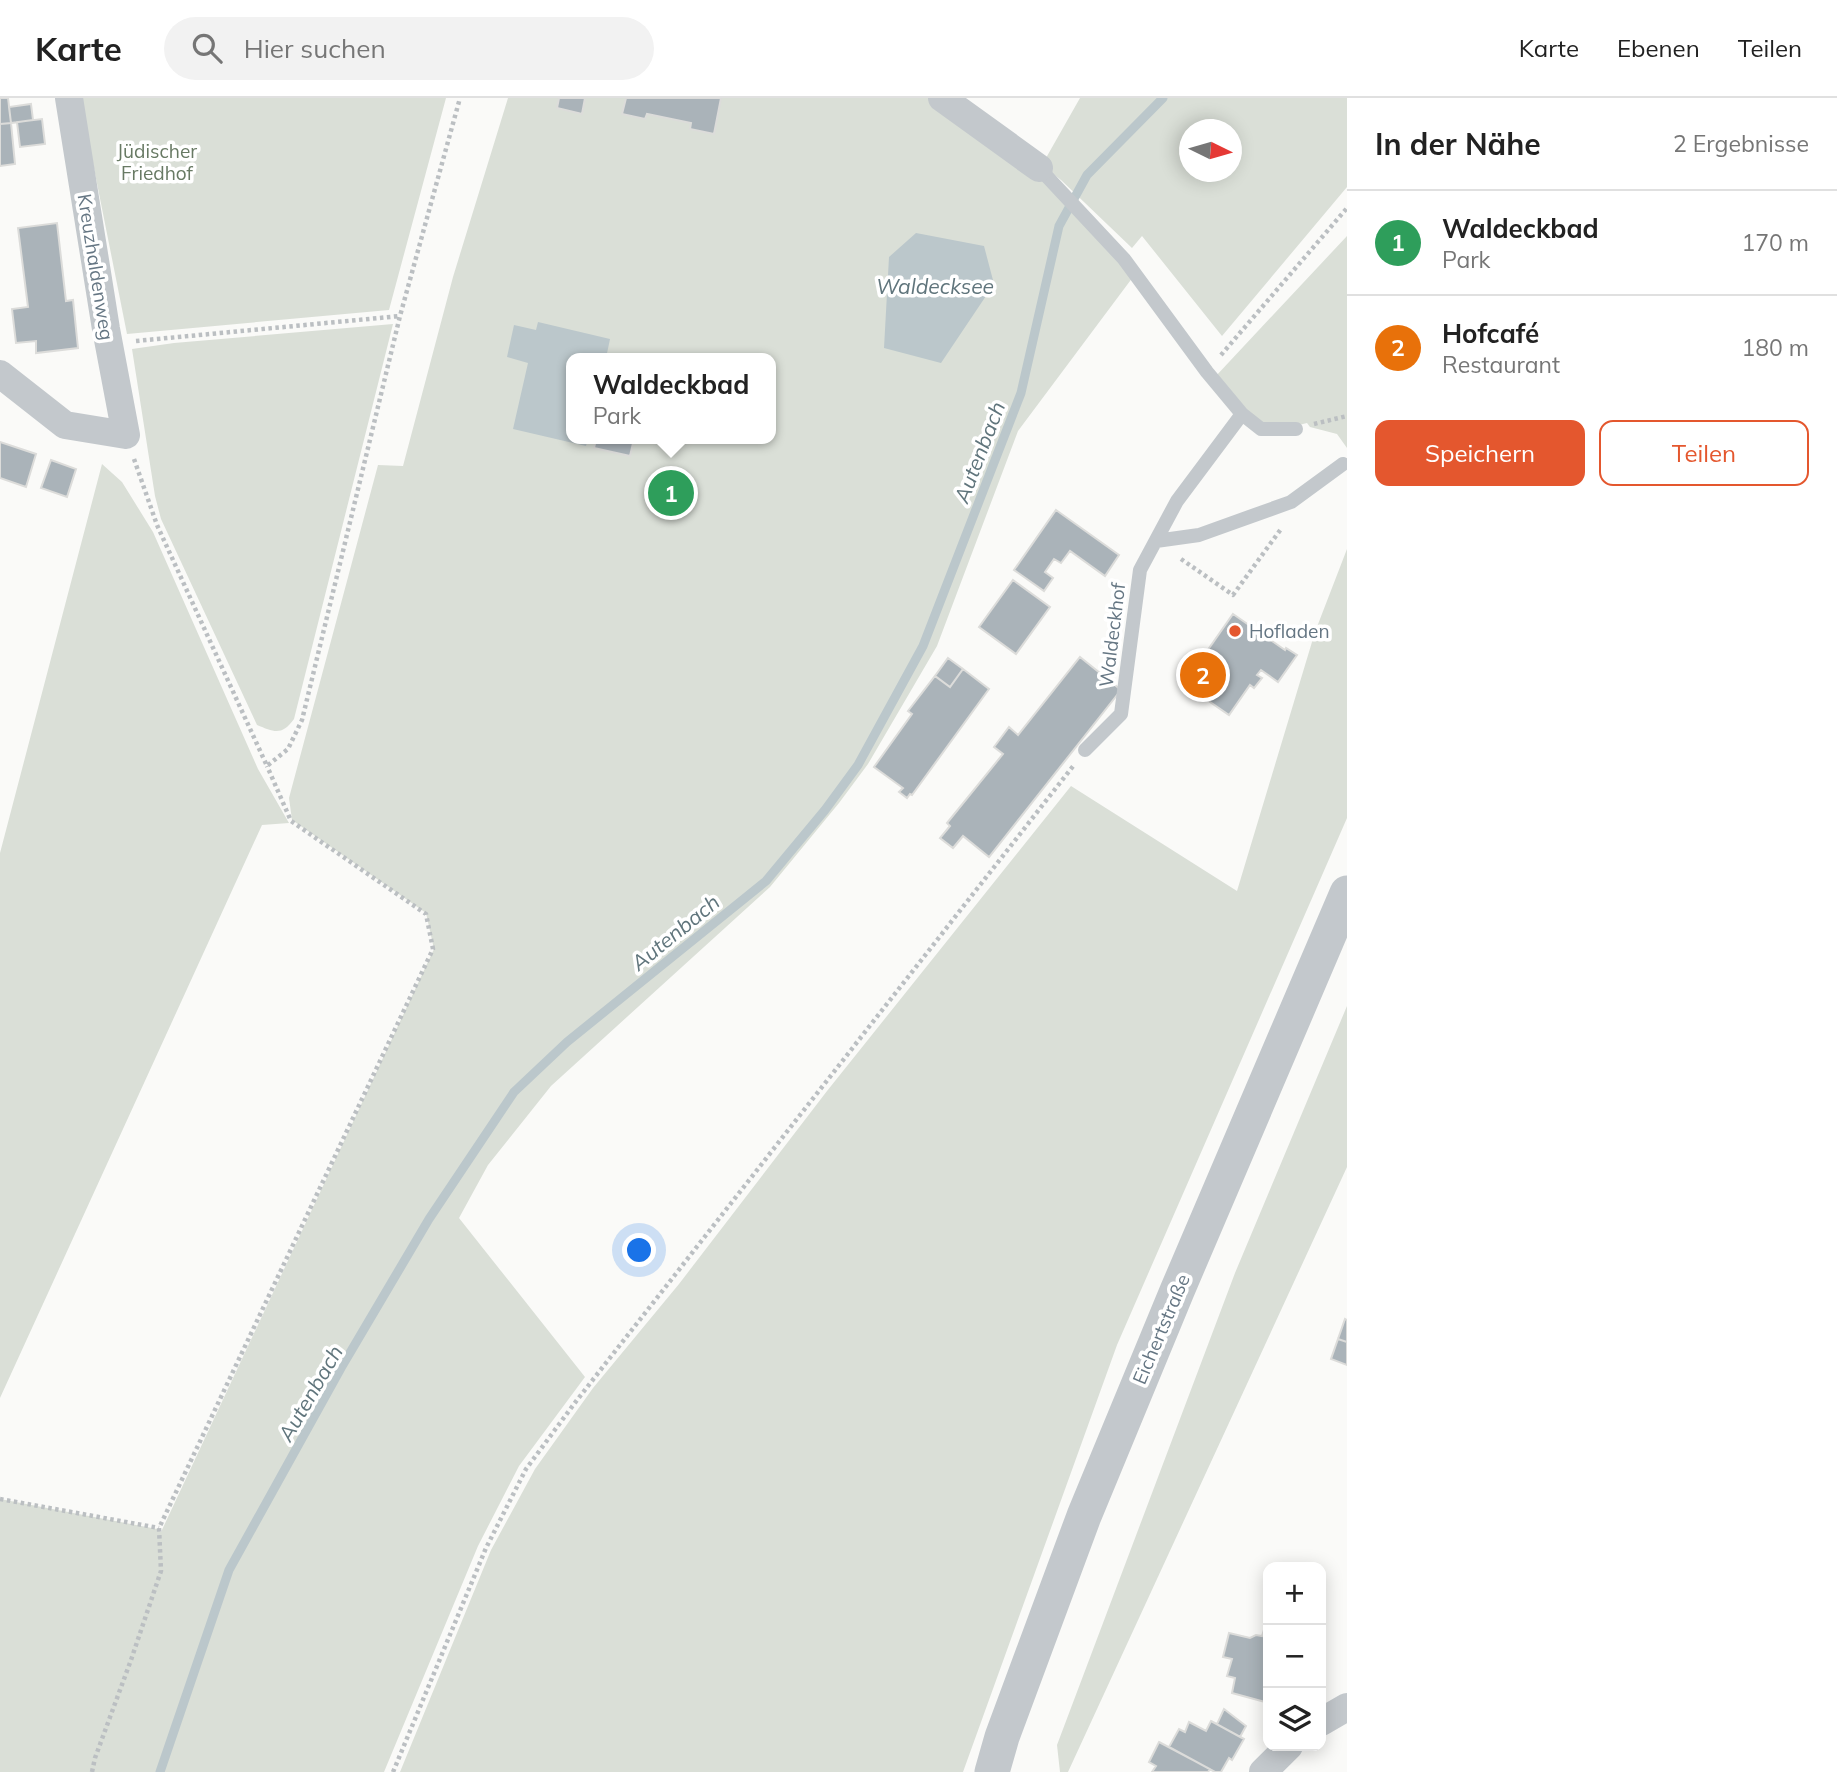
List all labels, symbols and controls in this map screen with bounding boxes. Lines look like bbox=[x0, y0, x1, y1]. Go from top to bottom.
search box bbox=[164, 17, 654, 80]
text: Karte bbox=[35, 28, 122, 69]
icon: search bbox=[188, 29, 226, 67]
text: Hier suchen bbox=[244, 32, 386, 65]
text: Karte bbox=[1519, 33, 1579, 63]
text: Ebenen bbox=[1617, 33, 1700, 63]
text: Teilen bbox=[1738, 33, 1802, 63]
north arrow bbox=[1179, 119, 1242, 182]
text: In der Nähe bbox=[1375, 125, 1541, 163]
text: 2 Ergebnisse bbox=[1673, 129, 1809, 158]
park label: Jüdischer Friedhof bbox=[117, 139, 197, 185]
street label: Kreuzhaldenweg bbox=[73, 192, 119, 342]
text: Waldeckbad bbox=[1442, 212, 1599, 245]
text: 1 bbox=[1391, 228, 1405, 257]
text: 170 m bbox=[1741, 228, 1809, 257]
text: Park bbox=[1442, 245, 1490, 274]
water label: Waldecksee bbox=[876, 273, 994, 299]
text: Hofcafé bbox=[1442, 317, 1539, 350]
text: 2 bbox=[1391, 333, 1405, 362]
text: 180 m bbox=[1741, 333, 1809, 362]
text: Restaurant bbox=[1442, 350, 1560, 379]
popup bbox=[566, 353, 776, 444]
text: Waldeckbad bbox=[593, 368, 749, 401]
water label: Autenbach bbox=[947, 398, 1010, 507]
text: Park bbox=[593, 401, 641, 430]
button: Speichern bbox=[1375, 420, 1585, 486]
button: Teilen bbox=[1599, 420, 1809, 486]
pin: 1 bbox=[648, 467, 694, 519]
street label: Waldeckhof bbox=[1094, 581, 1130, 689]
place label: Hofladen bbox=[1249, 619, 1330, 643]
marker: Hofladen bbox=[1227, 623, 1243, 639]
pin: 2 bbox=[1180, 649, 1226, 701]
water label: Autenbach bbox=[625, 888, 725, 976]
your location bbox=[622, 1233, 656, 1267]
street label: Eichertstraße bbox=[1127, 1270, 1195, 1388]
water label: Autenbach bbox=[272, 1340, 348, 1446]
map controls bbox=[1263, 1562, 1326, 1751]
button: + bbox=[1263, 1562, 1326, 1625]
button: − bbox=[1263, 1625, 1326, 1688]
button: layers bbox=[1263, 1688, 1326, 1751]

